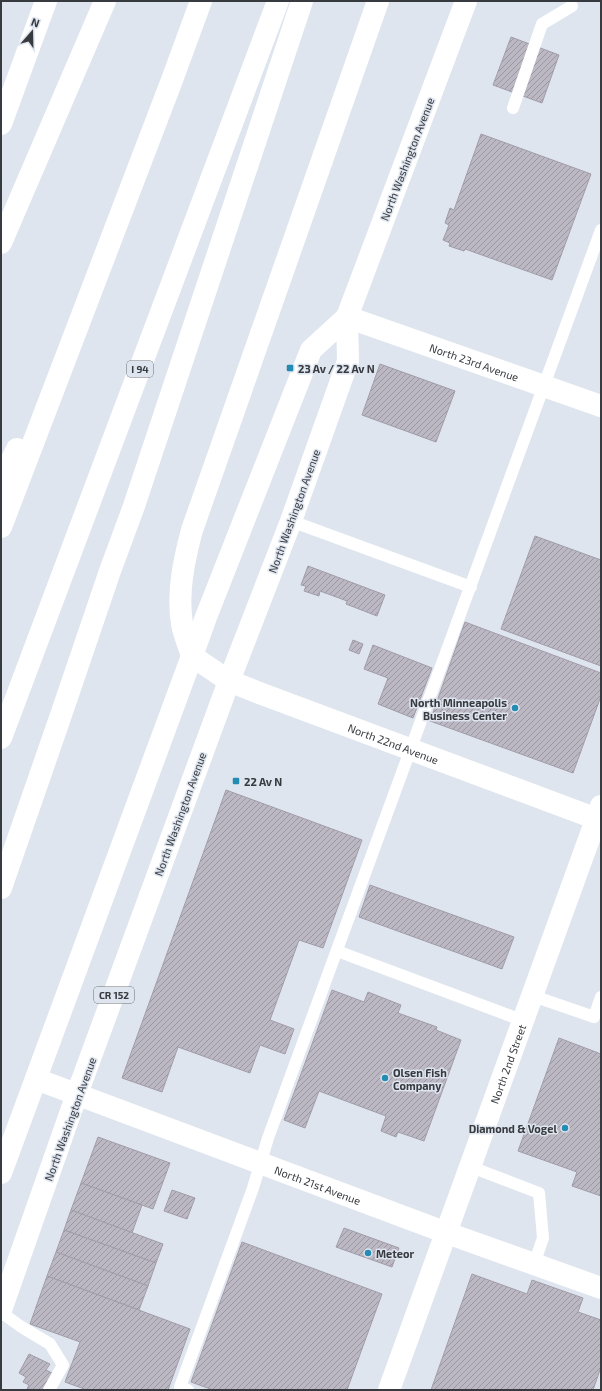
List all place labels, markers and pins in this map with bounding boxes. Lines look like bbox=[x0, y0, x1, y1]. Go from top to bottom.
place label: 23 Av / 22 Av N bbox=[298, 362, 375, 375]
marker: 23 Av / 22 Av N bbox=[285, 363, 295, 373]
place label: North Minneapolis Business Center bbox=[410, 696, 507, 722]
marker: North Minneapolis Business Center bbox=[510, 703, 520, 713]
place label: 22 Av N bbox=[244, 775, 282, 788]
marker: 22 Av N bbox=[231, 776, 241, 786]
place label: Olsen Fish Company bbox=[393, 1066, 447, 1093]
marker: Olsen Fish Company bbox=[380, 1073, 390, 1083]
place label: Diamond & Vogel bbox=[469, 1122, 557, 1135]
marker: Diamond & Vogel bbox=[560, 1123, 570, 1133]
place label: Meteor bbox=[376, 1247, 414, 1260]
marker: Meteor bbox=[363, 1248, 373, 1258]

